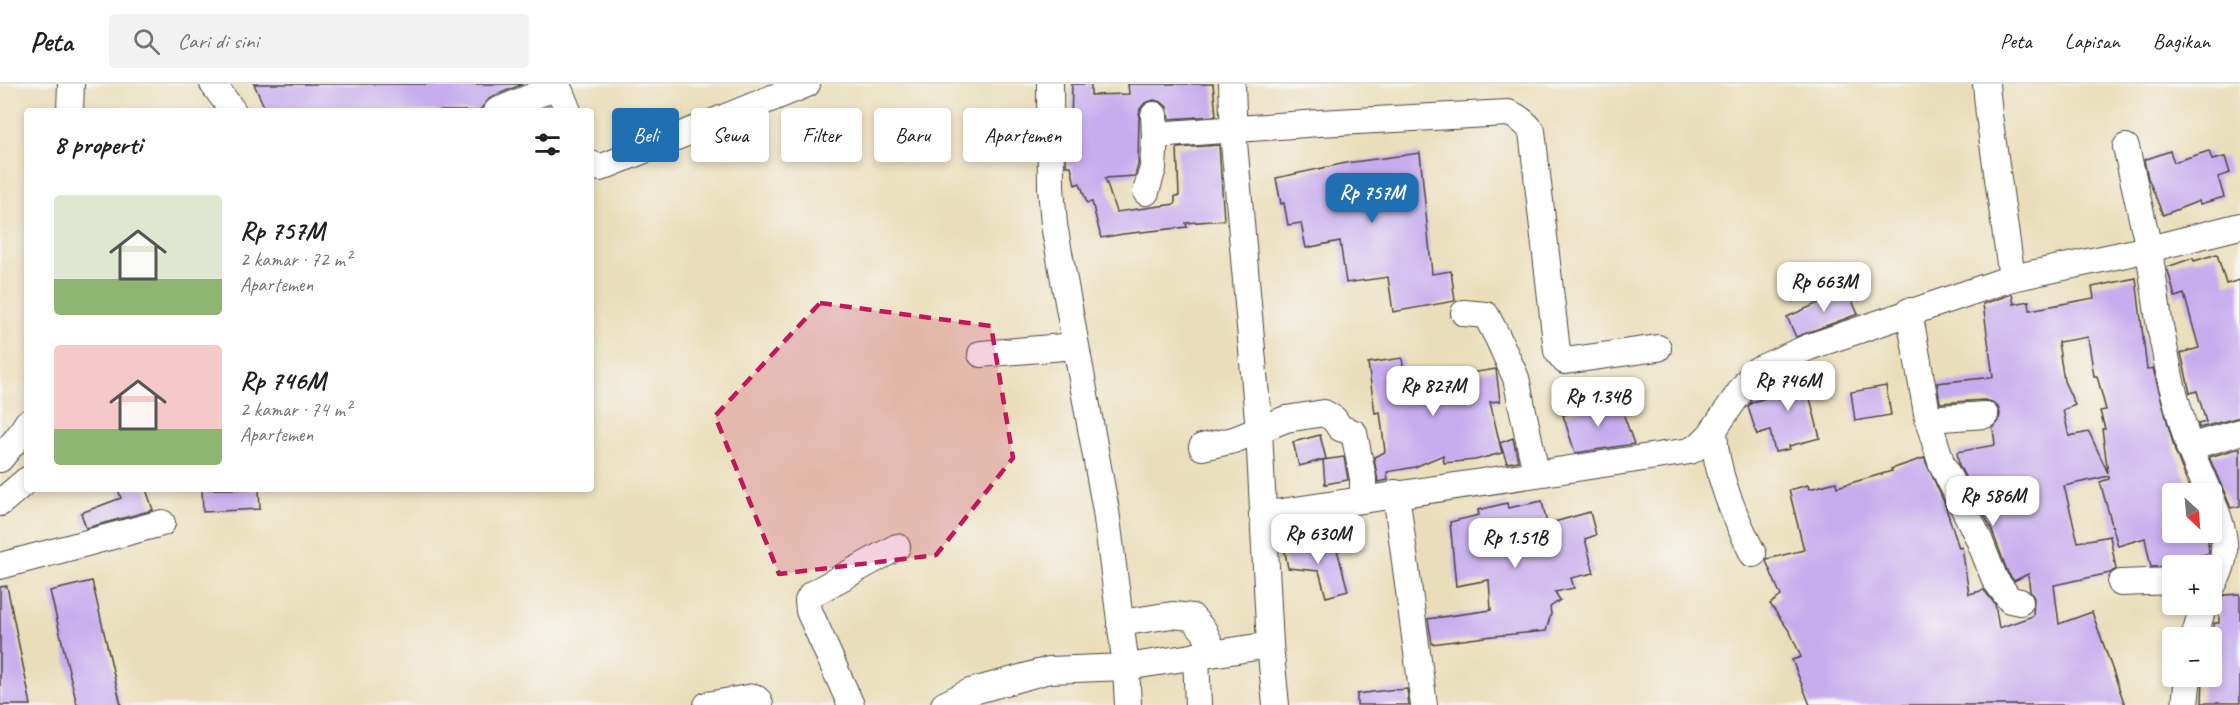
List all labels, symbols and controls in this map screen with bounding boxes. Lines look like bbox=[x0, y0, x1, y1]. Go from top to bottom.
search box bbox=[109, 14, 529, 68]
text: Peta bbox=[30, 24, 73, 59]
icon: search bbox=[130, 25, 163, 58]
text: Cari di sini bbox=[178, 27, 259, 55]
text: Peta bbox=[2000, 28, 2032, 54]
text: Lapisan bbox=[2065, 28, 2120, 54]
text: Bagikan bbox=[2153, 28, 2210, 54]
chip: Beli bbox=[612, 108, 679, 162]
chip: Sewa bbox=[691, 108, 769, 162]
chip: Filter bbox=[781, 108, 862, 162]
chip: Baru bbox=[874, 108, 951, 162]
chip: Apartemen bbox=[963, 108, 1082, 162]
text: 8 properti bbox=[54, 128, 142, 161]
icon: filters bbox=[531, 128, 564, 161]
pin: Rp 757M bbox=[1317, 173, 1427, 224]
text: Rp 757M bbox=[1340, 180, 1404, 205]
text: Rp 757M bbox=[240, 214, 324, 247]
icon: home bbox=[102, 219, 174, 291]
text: 2 kamar · 72 m² bbox=[240, 247, 351, 272]
pin: Rp 663M bbox=[1769, 262, 1879, 313]
text: Rp 663M bbox=[1791, 269, 1857, 294]
text: Apartemen bbox=[240, 272, 313, 297]
pin: Rp 746M bbox=[1733, 361, 1843, 412]
text: Rp 746M bbox=[240, 364, 325, 397]
pin: Rp 827M bbox=[1378, 366, 1488, 417]
text: Rp 746M bbox=[1755, 368, 1821, 393]
icon: home bbox=[102, 369, 174, 441]
text: Rp 827M bbox=[1400, 373, 1466, 398]
pin: Rp 1.34B bbox=[1536, 377, 1660, 428]
text: Rp 1.34B bbox=[1565, 384, 1631, 409]
text: 2 kamar · 74 m² bbox=[240, 397, 351, 422]
text: Apartemen bbox=[240, 422, 313, 447]
pin: Rp 586M bbox=[1938, 476, 2048, 527]
text: Rp 586M bbox=[1960, 483, 2026, 508]
north arrow bbox=[2162, 483, 2222, 543]
map controls bbox=[2162, 483, 2222, 687]
pin: Rp 630M bbox=[1263, 514, 1373, 565]
pin: Rp 1.51B bbox=[1453, 518, 1577, 569]
text: Rp 630M bbox=[1285, 521, 1351, 546]
text: Rp 1.51B bbox=[1483, 525, 1547, 550]
button: + bbox=[2162, 555, 2222, 615]
button: − bbox=[2162, 627, 2222, 687]

